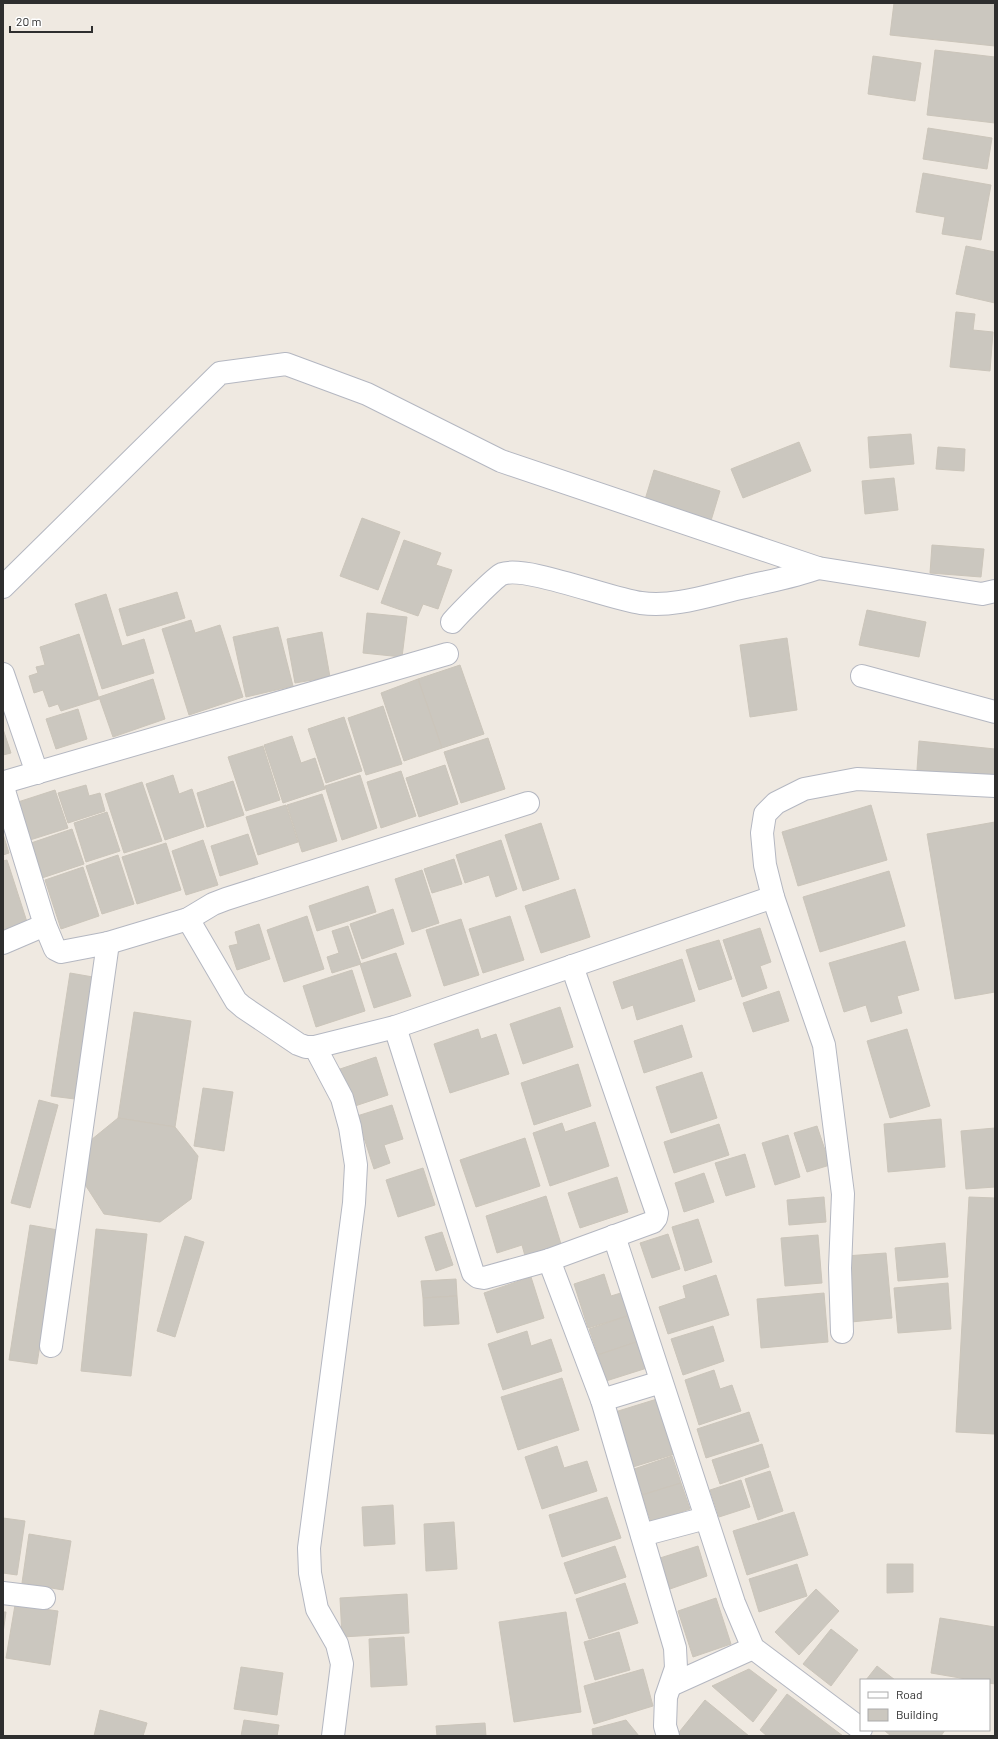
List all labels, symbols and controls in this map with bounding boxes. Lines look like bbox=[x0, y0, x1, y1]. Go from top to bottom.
scale bar bbox=[10, 8, 92, 34]
text: 20 m bbox=[16, 14, 42, 28]
legend bbox=[860, 1679, 990, 1731]
text: Road bbox=[896, 1687, 923, 1701]
text: Building bbox=[896, 1707, 938, 1721]

